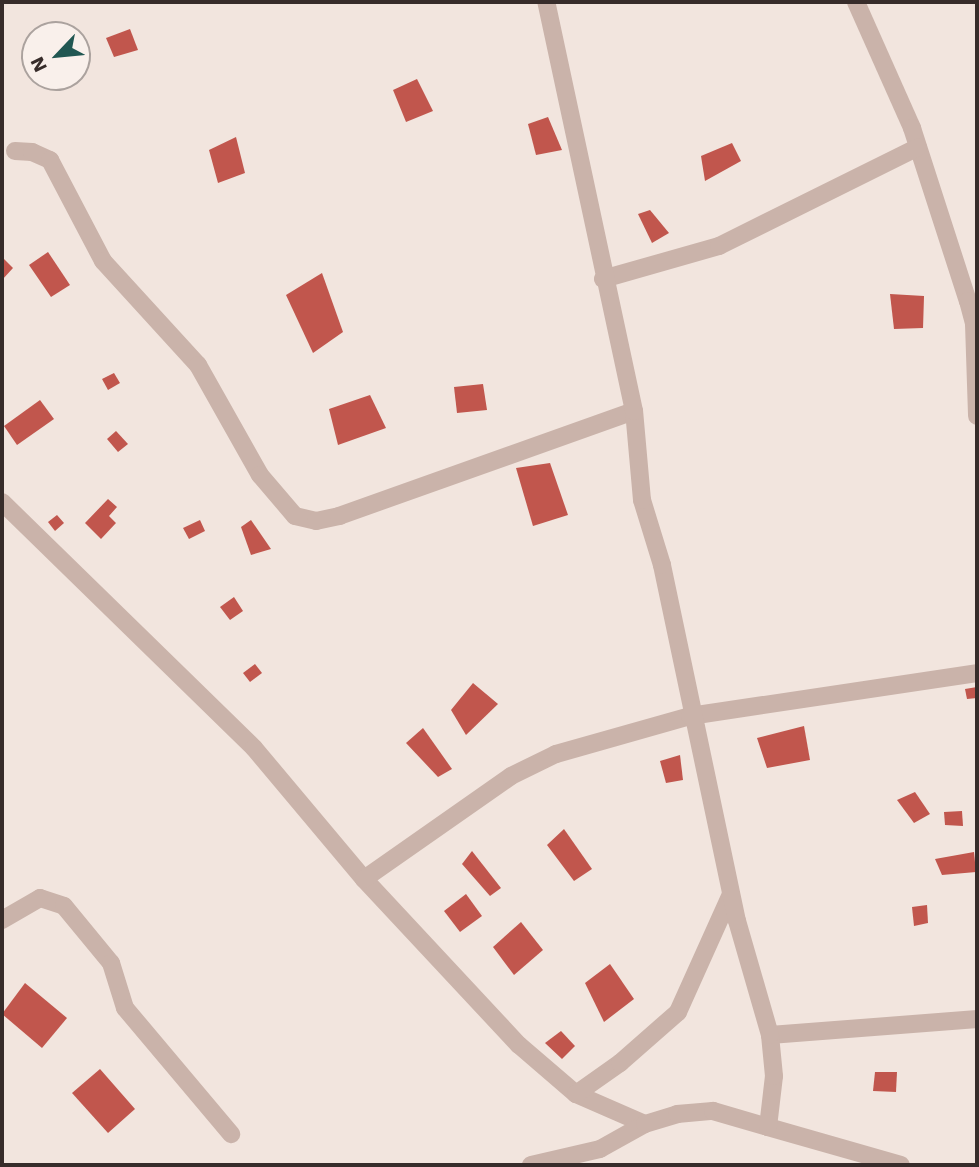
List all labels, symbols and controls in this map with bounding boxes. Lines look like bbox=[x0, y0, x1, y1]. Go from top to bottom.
north arrow bbox=[21, 21, 91, 91]
text: N bbox=[25, 53, 52, 76]

